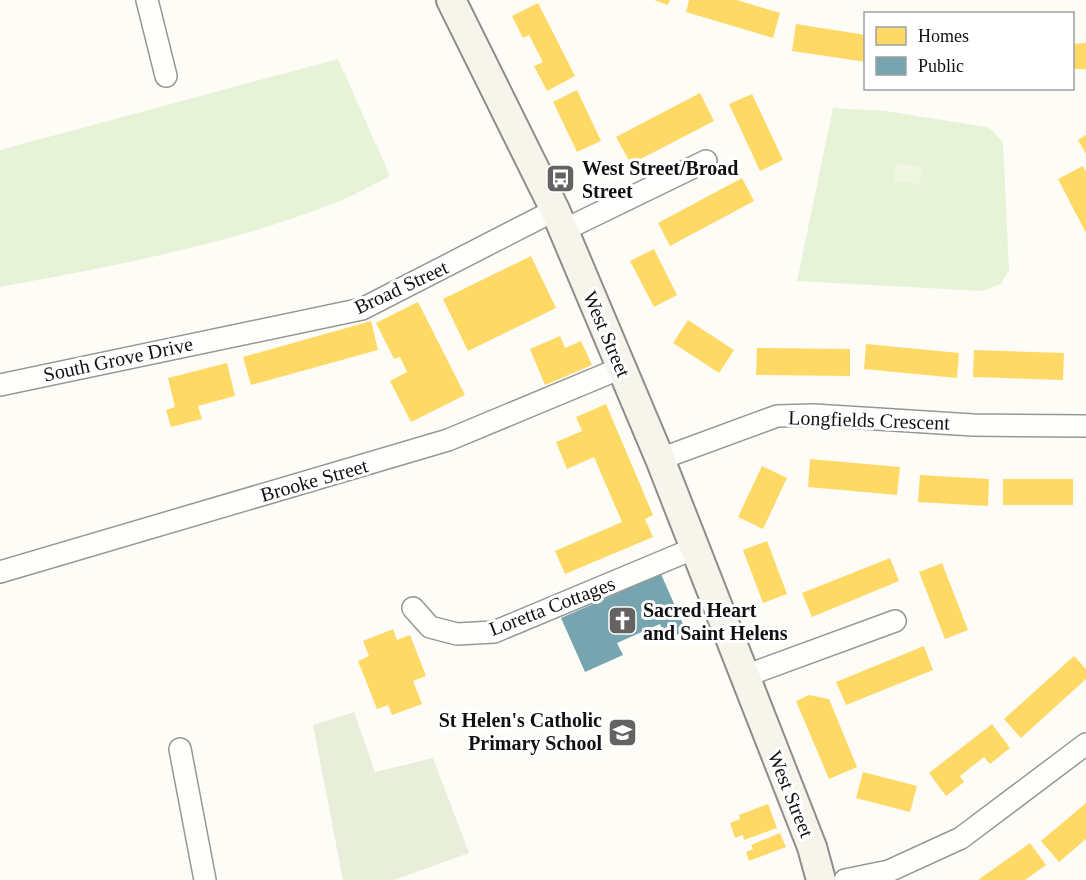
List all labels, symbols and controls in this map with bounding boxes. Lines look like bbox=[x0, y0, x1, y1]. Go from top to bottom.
legend bbox=[864, 12, 1074, 90]
text: Homes bbox=[918, 26, 969, 46]
text: Public bbox=[918, 56, 964, 76]
place label: West Street/Broad Street bbox=[582, 157, 738, 202]
bus stop icon: West Street/Broad Street bbox=[545, 163, 577, 195]
street label: Broad Street bbox=[351, 256, 452, 318]
street label: West Street bbox=[579, 288, 635, 381]
street label: South Grove Drive bbox=[41, 332, 195, 386]
street label: Longfields Crescent bbox=[788, 406, 951, 435]
street label: Brooke Street bbox=[258, 454, 371, 506]
street label: Loretta Cottages bbox=[486, 572, 618, 641]
place label: Sacred Heart and Saint Helens bbox=[643, 599, 788, 644]
church icon: Sacred Heart and Saint Helens bbox=[606, 605, 638, 637]
place label: St Helen's Catholic Primary School bbox=[439, 709, 602, 755]
school or university icon: St Helen's Catholic Primary School bbox=[607, 716, 639, 748]
street label: West Street bbox=[764, 748, 818, 841]

